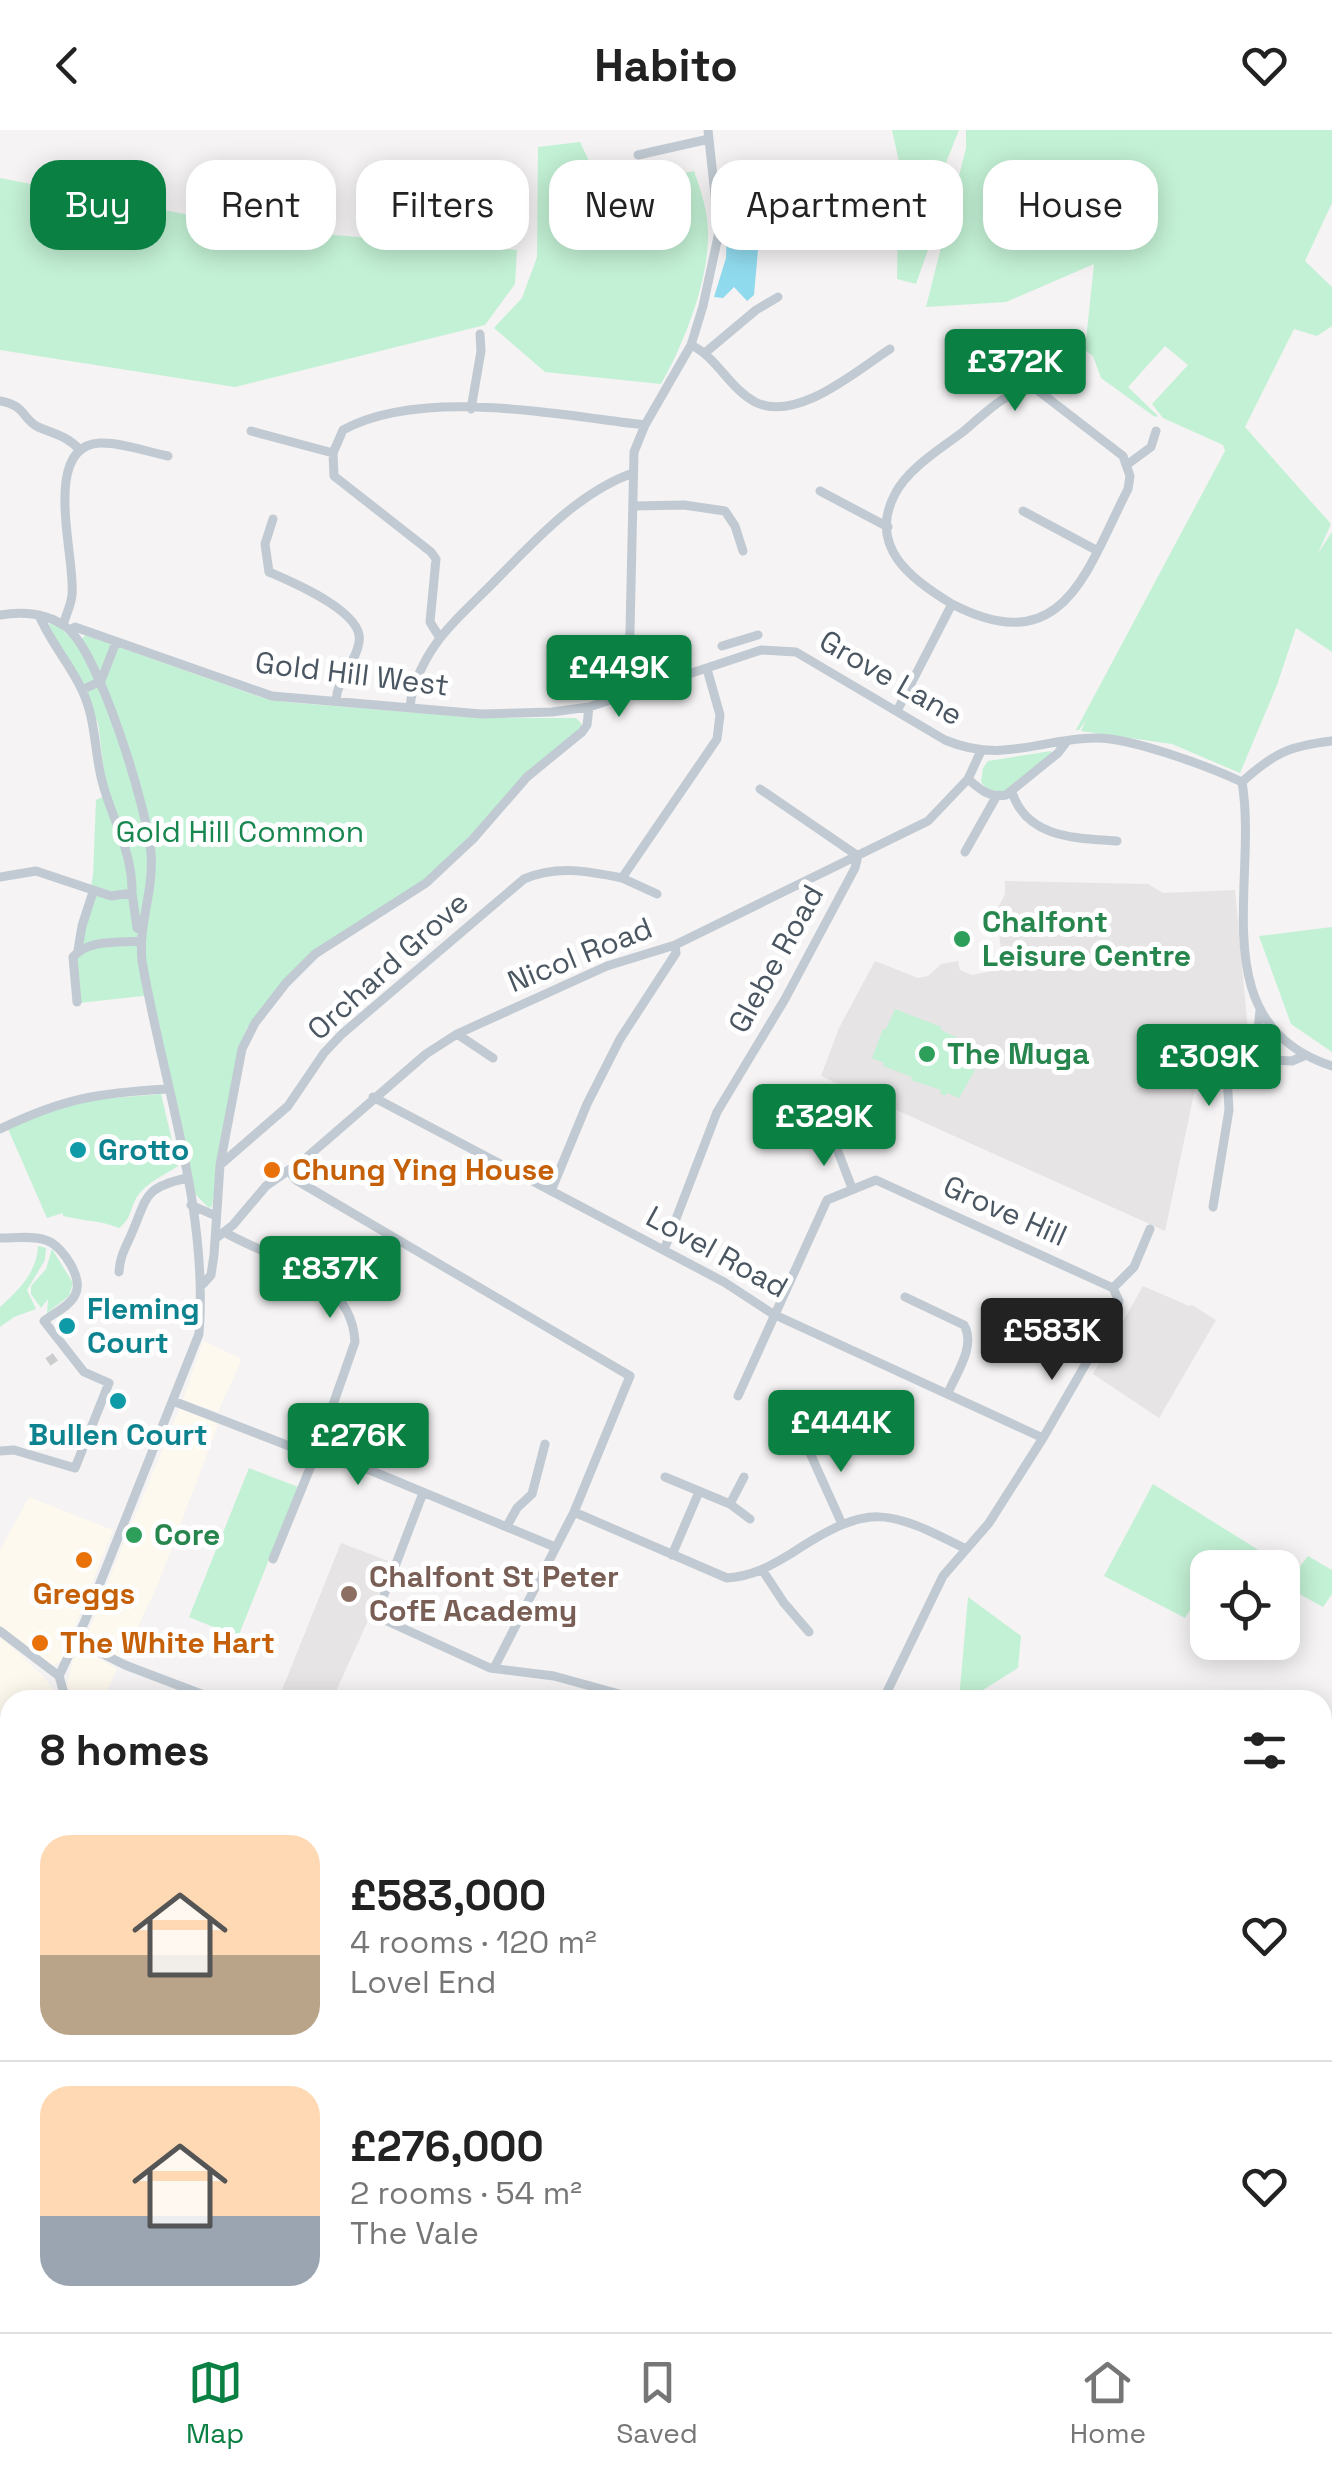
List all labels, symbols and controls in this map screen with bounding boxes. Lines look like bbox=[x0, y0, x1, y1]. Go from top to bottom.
text: Habito bbox=[594, 37, 738, 94]
icon: back bbox=[40, 38, 95, 93]
icon: heart bbox=[1237, 38, 1292, 93]
chip: Buy bbox=[30, 160, 166, 250]
chip: Rent bbox=[186, 160, 336, 250]
chip: Filters bbox=[356, 160, 529, 250]
chip: New bbox=[549, 160, 691, 250]
chip: Apartment bbox=[711, 160, 963, 250]
chip: House bbox=[983, 160, 1158, 250]
pin: £372K bbox=[945, 329, 1085, 414]
text: £372K bbox=[967, 341, 1063, 381]
street label: Grove Lane bbox=[813, 621, 970, 734]
pin: £449K bbox=[549, 635, 689, 720]
street label: Gold Hill West bbox=[253, 642, 451, 705]
text: £449K bbox=[569, 647, 669, 687]
park label: Gold Hill Common bbox=[116, 812, 364, 851]
street label: Glebe Road bbox=[719, 878, 832, 1040]
street label: Orchard Grove bbox=[299, 883, 477, 1048]
place label: Chalfont Leisure Centre bbox=[982, 902, 1191, 975]
street label: Nicol Road bbox=[502, 908, 658, 1001]
marker: Chalfont Leisure Centre bbox=[951, 928, 973, 950]
pin: £309K bbox=[1139, 1024, 1279, 1109]
place label: The Muga bbox=[947, 1034, 1089, 1073]
text: £309K bbox=[1159, 1036, 1259, 1076]
marker: The Muga bbox=[916, 1043, 938, 1065]
pin: £329K bbox=[754, 1084, 894, 1169]
text: £329K bbox=[775, 1096, 873, 1136]
place label: Grotto bbox=[98, 1130, 189, 1169]
marker: Grotto bbox=[67, 1139, 89, 1161]
place label: Chung Ying House bbox=[292, 1150, 554, 1189]
marker: Chung Ying House bbox=[261, 1159, 283, 1181]
street label: Grove Hill bbox=[937, 1166, 1073, 1255]
street label: Lovel Road bbox=[639, 1197, 795, 1306]
pin: £837K bbox=[260, 1236, 400, 1321]
text: £837K bbox=[282, 1248, 378, 1288]
place label: Fleming Court bbox=[87, 1289, 200, 1362]
pin: £583K bbox=[982, 1298, 1122, 1383]
text: £583K bbox=[1003, 1310, 1101, 1350]
marker: Fleming Court bbox=[56, 1315, 78, 1337]
marker: Bullen Court bbox=[107, 1390, 129, 1412]
pin: £444K bbox=[771, 1390, 911, 1475]
text: £444K bbox=[790, 1402, 892, 1442]
pin: £276K bbox=[288, 1403, 428, 1488]
place label: Bullen Court bbox=[28, 1415, 208, 1454]
text: £276K bbox=[310, 1415, 406, 1455]
place label: Core bbox=[154, 1515, 220, 1554]
marker: Core bbox=[123, 1524, 145, 1546]
marker: Greggs bbox=[73, 1549, 95, 1571]
map controls bbox=[1190, 1550, 1300, 1660]
button: locate bbox=[1190, 1550, 1300, 1660]
place label: Chalfont St Peter CofE Academy bbox=[369, 1557, 619, 1630]
place label: Greggs bbox=[33, 1574, 135, 1613]
marker: Chalfont St Peter CofE Academy bbox=[338, 1583, 360, 1605]
place label: The White Hart bbox=[60, 1623, 275, 1662]
marker: The White Hart bbox=[29, 1632, 51, 1654]
icon: filters bbox=[1237, 1723, 1292, 1778]
text: 8 homes bbox=[40, 1724, 210, 1777]
text: £583,000 bbox=[350, 1869, 546, 1922]
icon: home bbox=[120, 1875, 240, 1995]
icon: heart bbox=[1237, 1908, 1292, 1963]
text: 4 rooms · 120 m² bbox=[350, 1922, 597, 1962]
text: Lovel End bbox=[350, 1962, 496, 2002]
text: £276,000 bbox=[350, 2120, 544, 2173]
icon: home bbox=[120, 2126, 240, 2246]
icon: heart bbox=[1237, 2159, 1292, 2214]
text: 2 rooms · 54 m² bbox=[350, 2173, 582, 2213]
text: The Vale bbox=[350, 2213, 479, 2253]
tab: Map bbox=[186, 2355, 244, 2451]
tab: Saved bbox=[616, 2355, 698, 2451]
tab: Home bbox=[1070, 2355, 1146, 2451]

